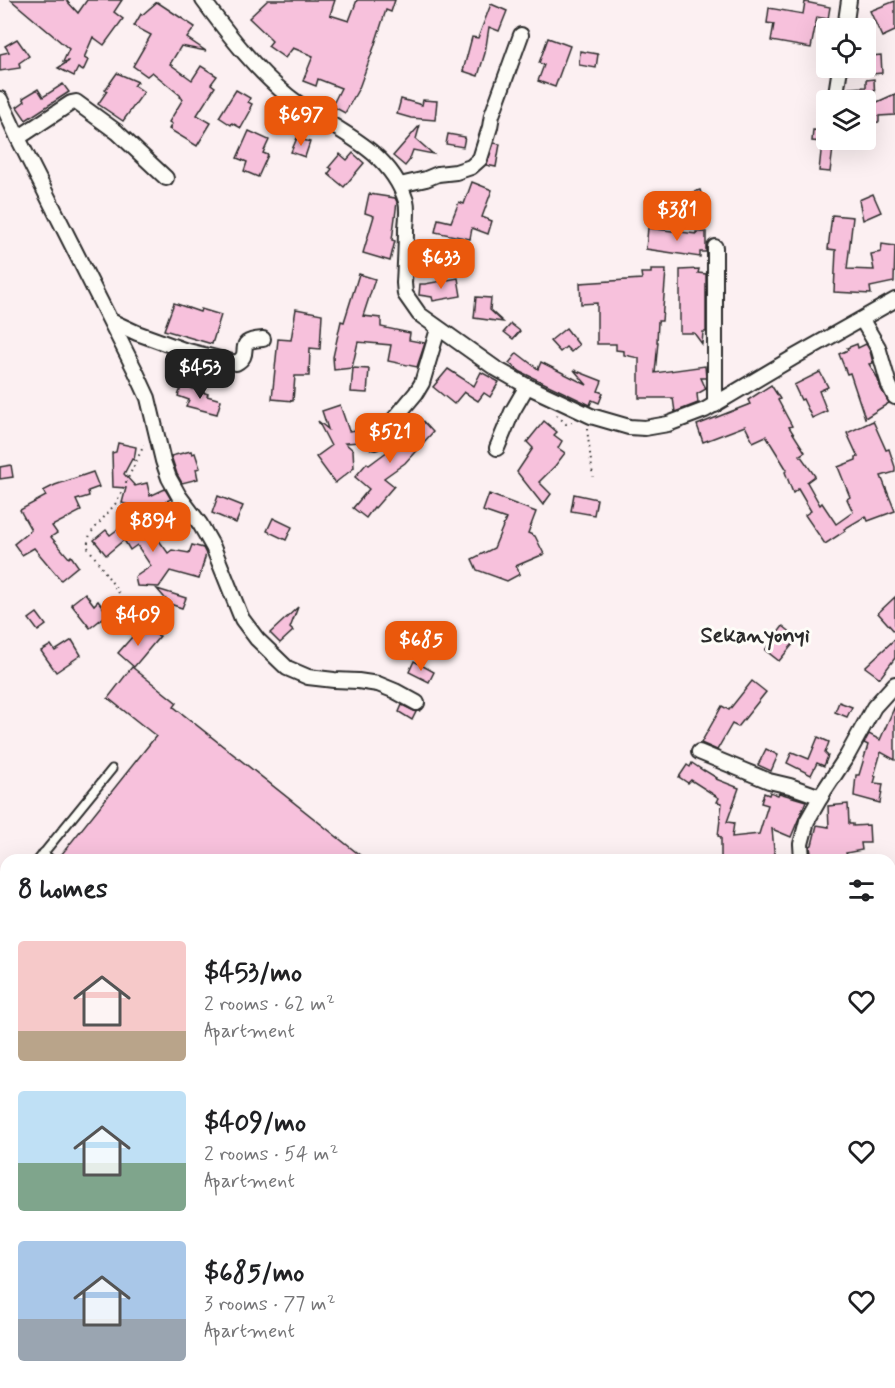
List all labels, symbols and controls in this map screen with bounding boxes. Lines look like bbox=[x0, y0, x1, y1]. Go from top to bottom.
map controls bbox=[816, 18, 876, 150]
button: locate bbox=[816, 18, 876, 78]
button: layers bbox=[816, 90, 876, 150]
pin: $697 bbox=[265, 96, 337, 147]
text: $697 bbox=[278, 102, 324, 129]
pin: $381 bbox=[641, 191, 713, 242]
text: $381 bbox=[657, 197, 697, 224]
pin: $633 bbox=[405, 239, 477, 290]
text: $633 bbox=[422, 245, 460, 272]
pin: $453 bbox=[164, 349, 236, 400]
text: $453 bbox=[179, 355, 221, 382]
pin: $521 bbox=[354, 413, 426, 464]
text: $521 bbox=[369, 419, 411, 446]
pin: $894 bbox=[117, 502, 189, 553]
text: $894 bbox=[130, 508, 176, 535]
pin: $409 bbox=[102, 596, 174, 647]
text: $409 bbox=[115, 602, 161, 629]
pin: $685 bbox=[385, 621, 457, 672]
district label: Sekanyonyi bbox=[700, 622, 810, 651]
text: $685 bbox=[399, 627, 443, 654]
text: 8 homes bbox=[18, 873, 108, 907]
icon: filters bbox=[845, 874, 878, 907]
text: $453/mo bbox=[204, 957, 302, 991]
icon: home bbox=[66, 965, 138, 1037]
icon: heart bbox=[845, 985, 878, 1018]
text: 2 rooms · 62 m² bbox=[204, 991, 335, 1018]
text: Apartment bbox=[204, 1018, 295, 1045]
text: $409/mo bbox=[204, 1107, 306, 1141]
icon: home bbox=[66, 1115, 138, 1187]
icon: heart bbox=[845, 1135, 878, 1168]
text: 2 rooms · 54 m² bbox=[204, 1141, 338, 1168]
text: Apartment bbox=[204, 1168, 295, 1195]
text: $685/mo bbox=[204, 1257, 304, 1291]
icon: home bbox=[66, 1265, 138, 1337]
icon: heart bbox=[845, 1285, 878, 1318]
text: 3 rooms · 77 m² bbox=[204, 1291, 336, 1318]
text: Apartment bbox=[204, 1318, 295, 1345]

